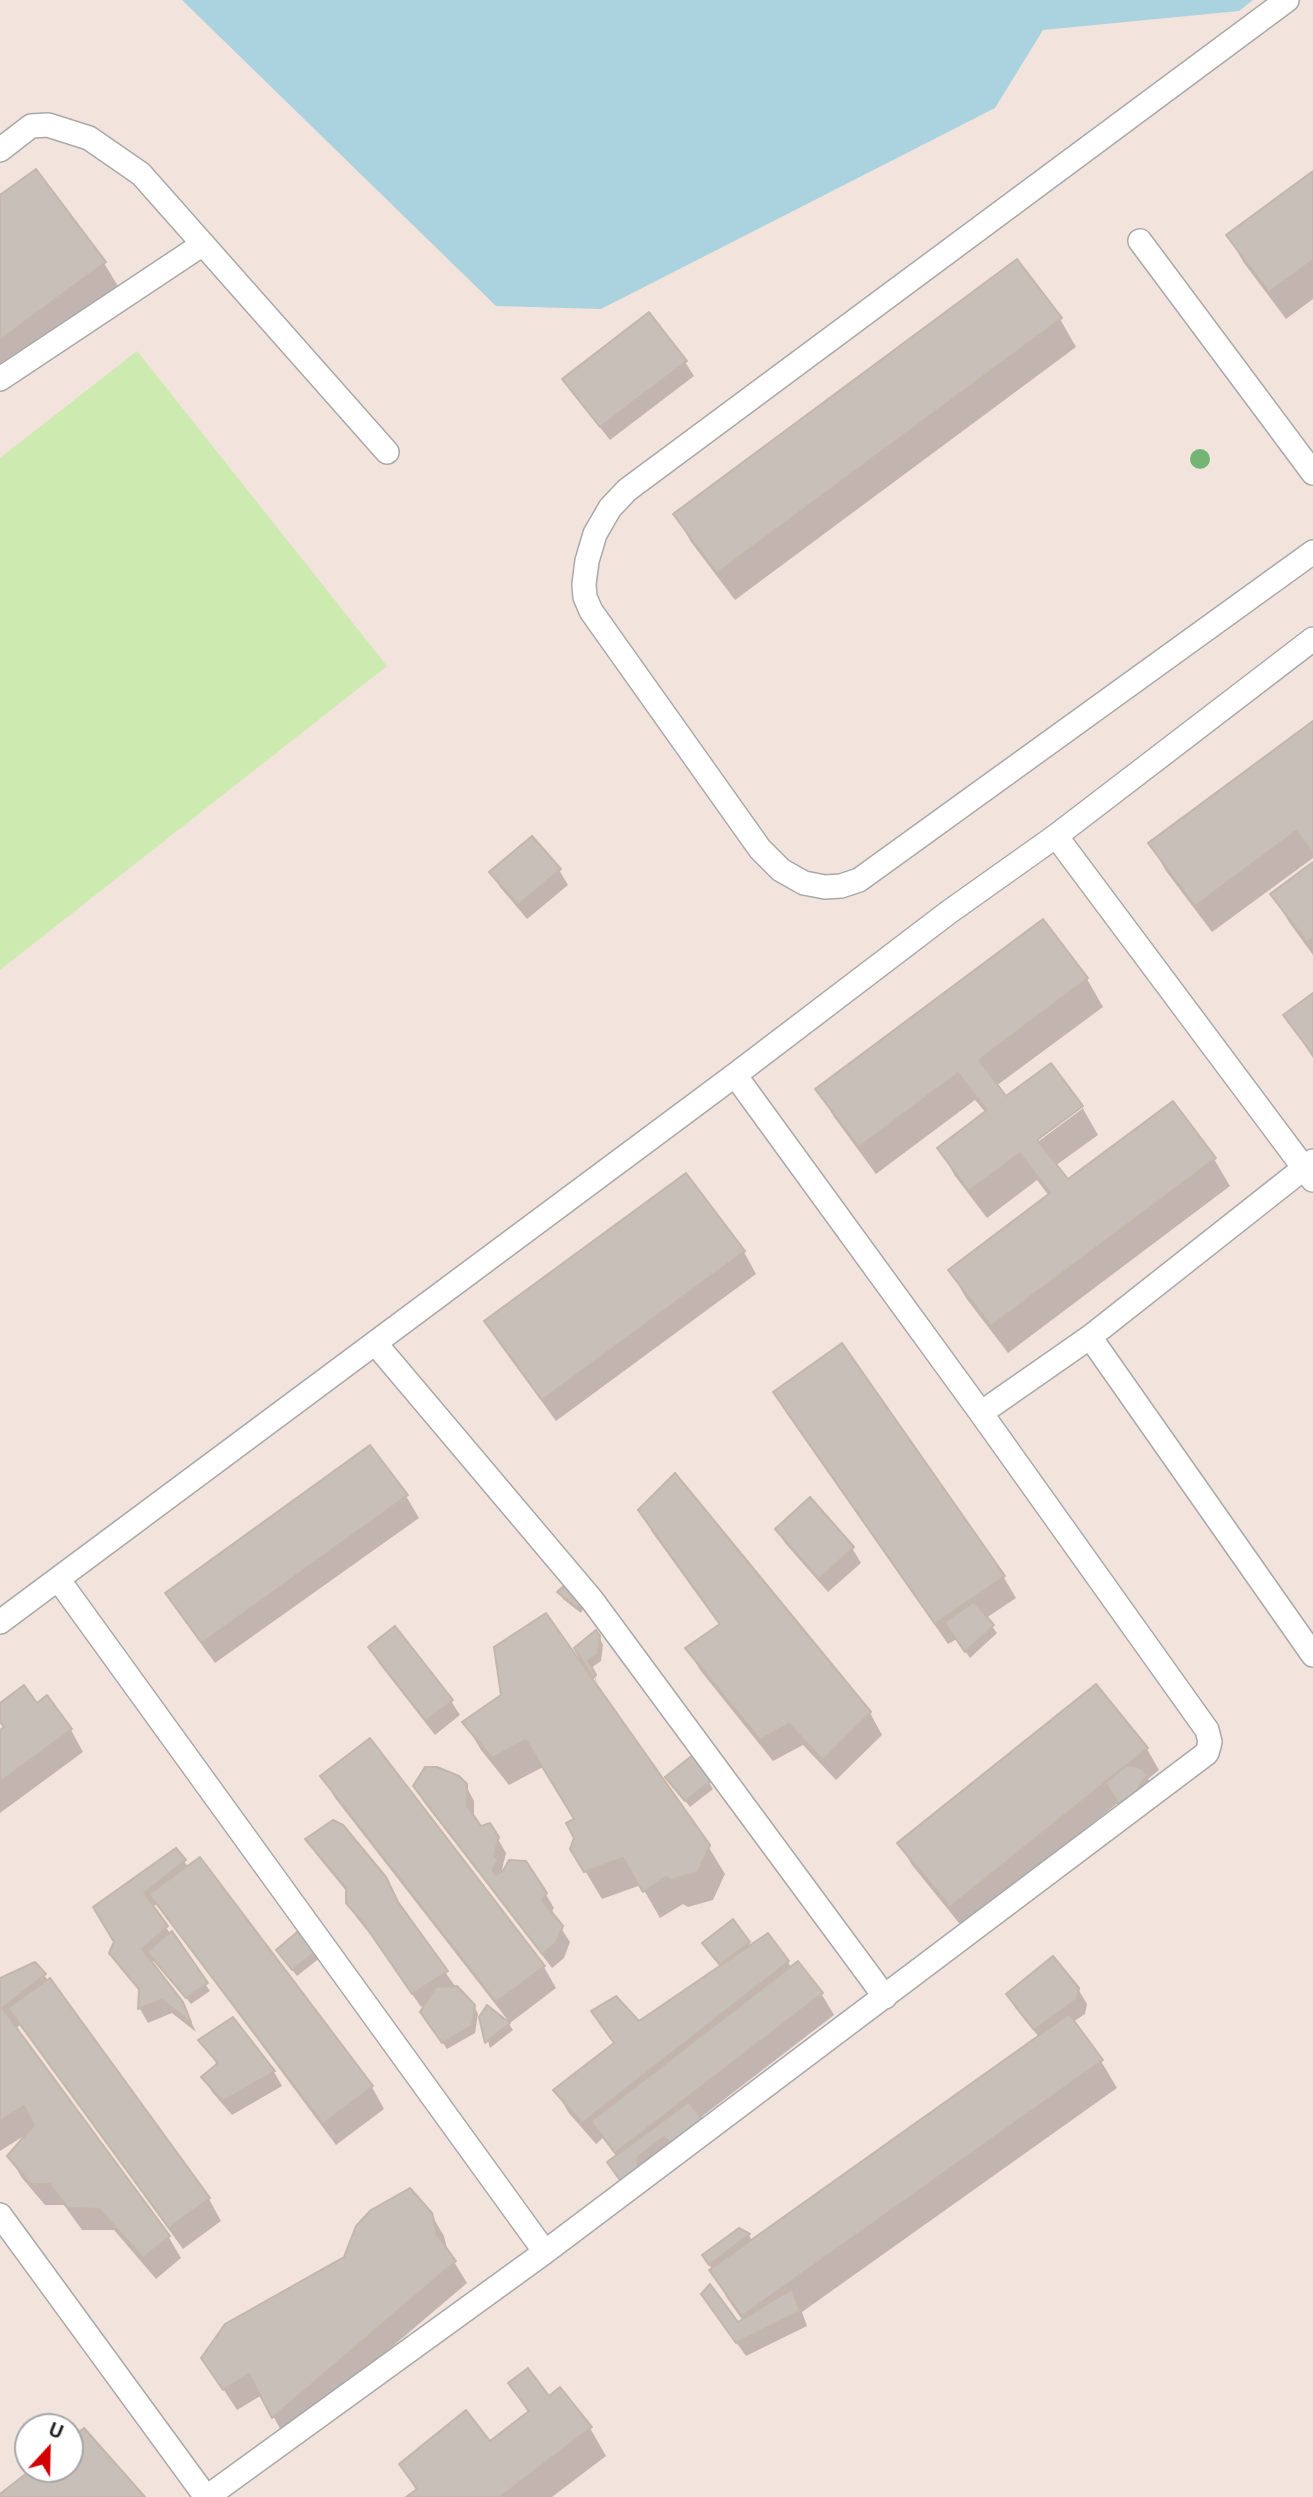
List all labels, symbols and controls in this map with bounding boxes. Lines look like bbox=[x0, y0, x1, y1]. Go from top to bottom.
north arrow bbox=[14, 2413, 84, 2483]
text: U bbox=[46, 2418, 67, 2443]

